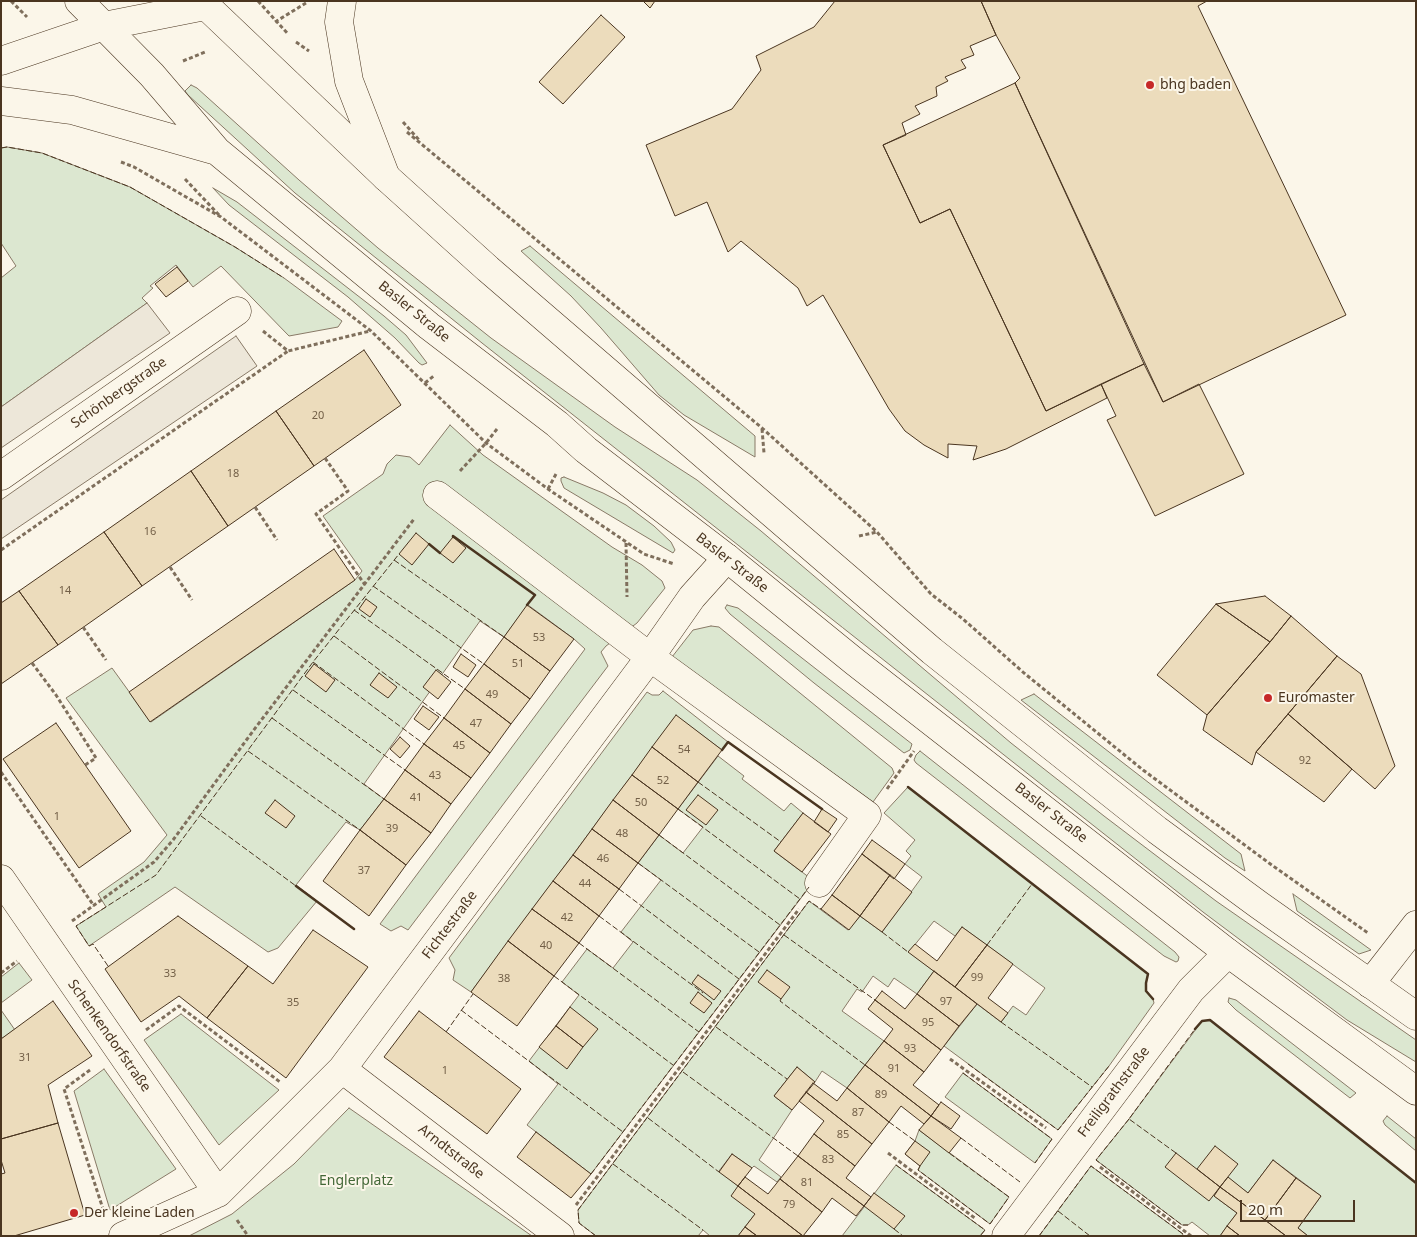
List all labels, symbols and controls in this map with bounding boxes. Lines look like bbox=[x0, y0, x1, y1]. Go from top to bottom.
place label: bhg baden bbox=[1160, 77, 1231, 93]
marker: bhg baden bbox=[1144, 79, 1156, 91]
street label: Basler Straße bbox=[375, 278, 453, 346]
street label: Schönbergstraße bbox=[68, 354, 170, 432]
house number: 20 bbox=[312, 409, 324, 423]
house number: 18 bbox=[227, 467, 239, 481]
house number: 16 bbox=[144, 525, 156, 539]
street label: Basler Straße bbox=[692, 529, 772, 597]
house number: 14 bbox=[59, 584, 71, 598]
house number: 53 bbox=[533, 631, 545, 645]
house number: 51 bbox=[512, 657, 524, 671]
house number: 49 bbox=[486, 688, 498, 702]
place label: Euromaster bbox=[1278, 690, 1355, 706]
marker: Euromaster bbox=[1262, 692, 1274, 704]
house number: 47 bbox=[470, 717, 482, 731]
house number: 45 bbox=[453, 739, 465, 753]
house number: 54 bbox=[678, 743, 690, 757]
house number: 92 bbox=[1299, 754, 1311, 768]
house number: 43 bbox=[429, 769, 441, 783]
house number: 52 bbox=[657, 774, 669, 788]
street label: Basler Straße bbox=[1011, 779, 1091, 847]
house number: 41 bbox=[410, 791, 422, 805]
house number: 50 bbox=[635, 796, 647, 810]
house number: 1 bbox=[54, 810, 60, 824]
house number: 39 bbox=[386, 822, 398, 836]
house number: 48 bbox=[616, 827, 628, 841]
house number: 46 bbox=[597, 852, 609, 866]
house number: 37 bbox=[358, 864, 370, 878]
house number: 44 bbox=[579, 877, 591, 891]
street label: Fichtestraße bbox=[419, 888, 481, 962]
house number: 42 bbox=[561, 911, 573, 925]
house number: 40 bbox=[540, 939, 552, 953]
house number: 33 bbox=[164, 967, 176, 981]
house number: 99 bbox=[971, 971, 983, 985]
house number: 38 bbox=[498, 972, 510, 986]
street label: Schenkendorfstraße bbox=[64, 977, 154, 1095]
house number: 97 bbox=[940, 995, 952, 1009]
house number: 35 bbox=[287, 996, 299, 1010]
house number: 95 bbox=[922, 1016, 934, 1030]
house number: 93 bbox=[904, 1042, 916, 1056]
street label: Freiligrathstraße bbox=[1074, 1043, 1154, 1141]
house number: 31 bbox=[19, 1051, 31, 1065]
house number: 91 bbox=[888, 1062, 900, 1076]
house number: 1 bbox=[442, 1064, 448, 1078]
house number: 89 bbox=[875, 1088, 887, 1102]
house number: 87 bbox=[852, 1106, 864, 1120]
street label: Arndtstraße bbox=[415, 1121, 487, 1183]
house number: 85 bbox=[837, 1128, 849, 1142]
house number: 83 bbox=[822, 1153, 834, 1167]
park label: Englerplatz bbox=[319, 1173, 393, 1189]
house number: 81 bbox=[801, 1176, 813, 1190]
scale bar bbox=[1242, 1190, 1357, 1222]
house number: 79 bbox=[783, 1198, 795, 1212]
text: 20 m bbox=[1248, 1199, 1283, 1219]
place label: Der kleine Laden bbox=[84, 1205, 195, 1221]
marker: Der kleine Laden bbox=[68, 1207, 80, 1219]

